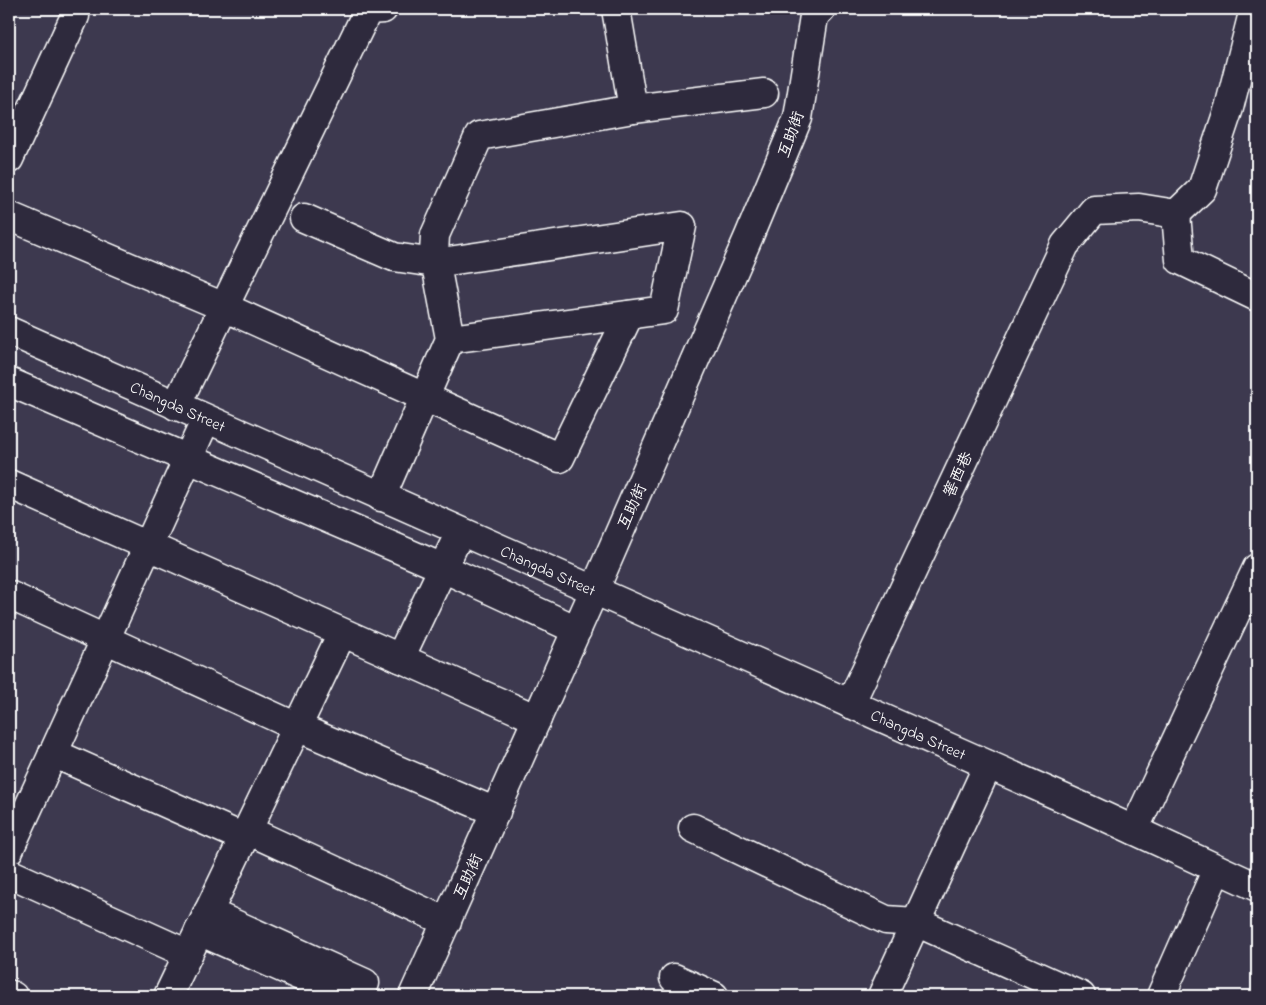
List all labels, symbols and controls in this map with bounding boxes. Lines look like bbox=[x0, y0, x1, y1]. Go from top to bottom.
street label: 互助街 bbox=[772, 108, 811, 161]
street label: Changda Street bbox=[126, 376, 229, 440]
street label: 窖西巷 bbox=[938, 448, 980, 502]
street label: 互助街 bbox=[612, 480, 654, 534]
street label: Changda Street bbox=[496, 540, 600, 604]
street label: Changda Street bbox=[866, 704, 970, 768]
street label: 互助街 bbox=[448, 850, 490, 904]

